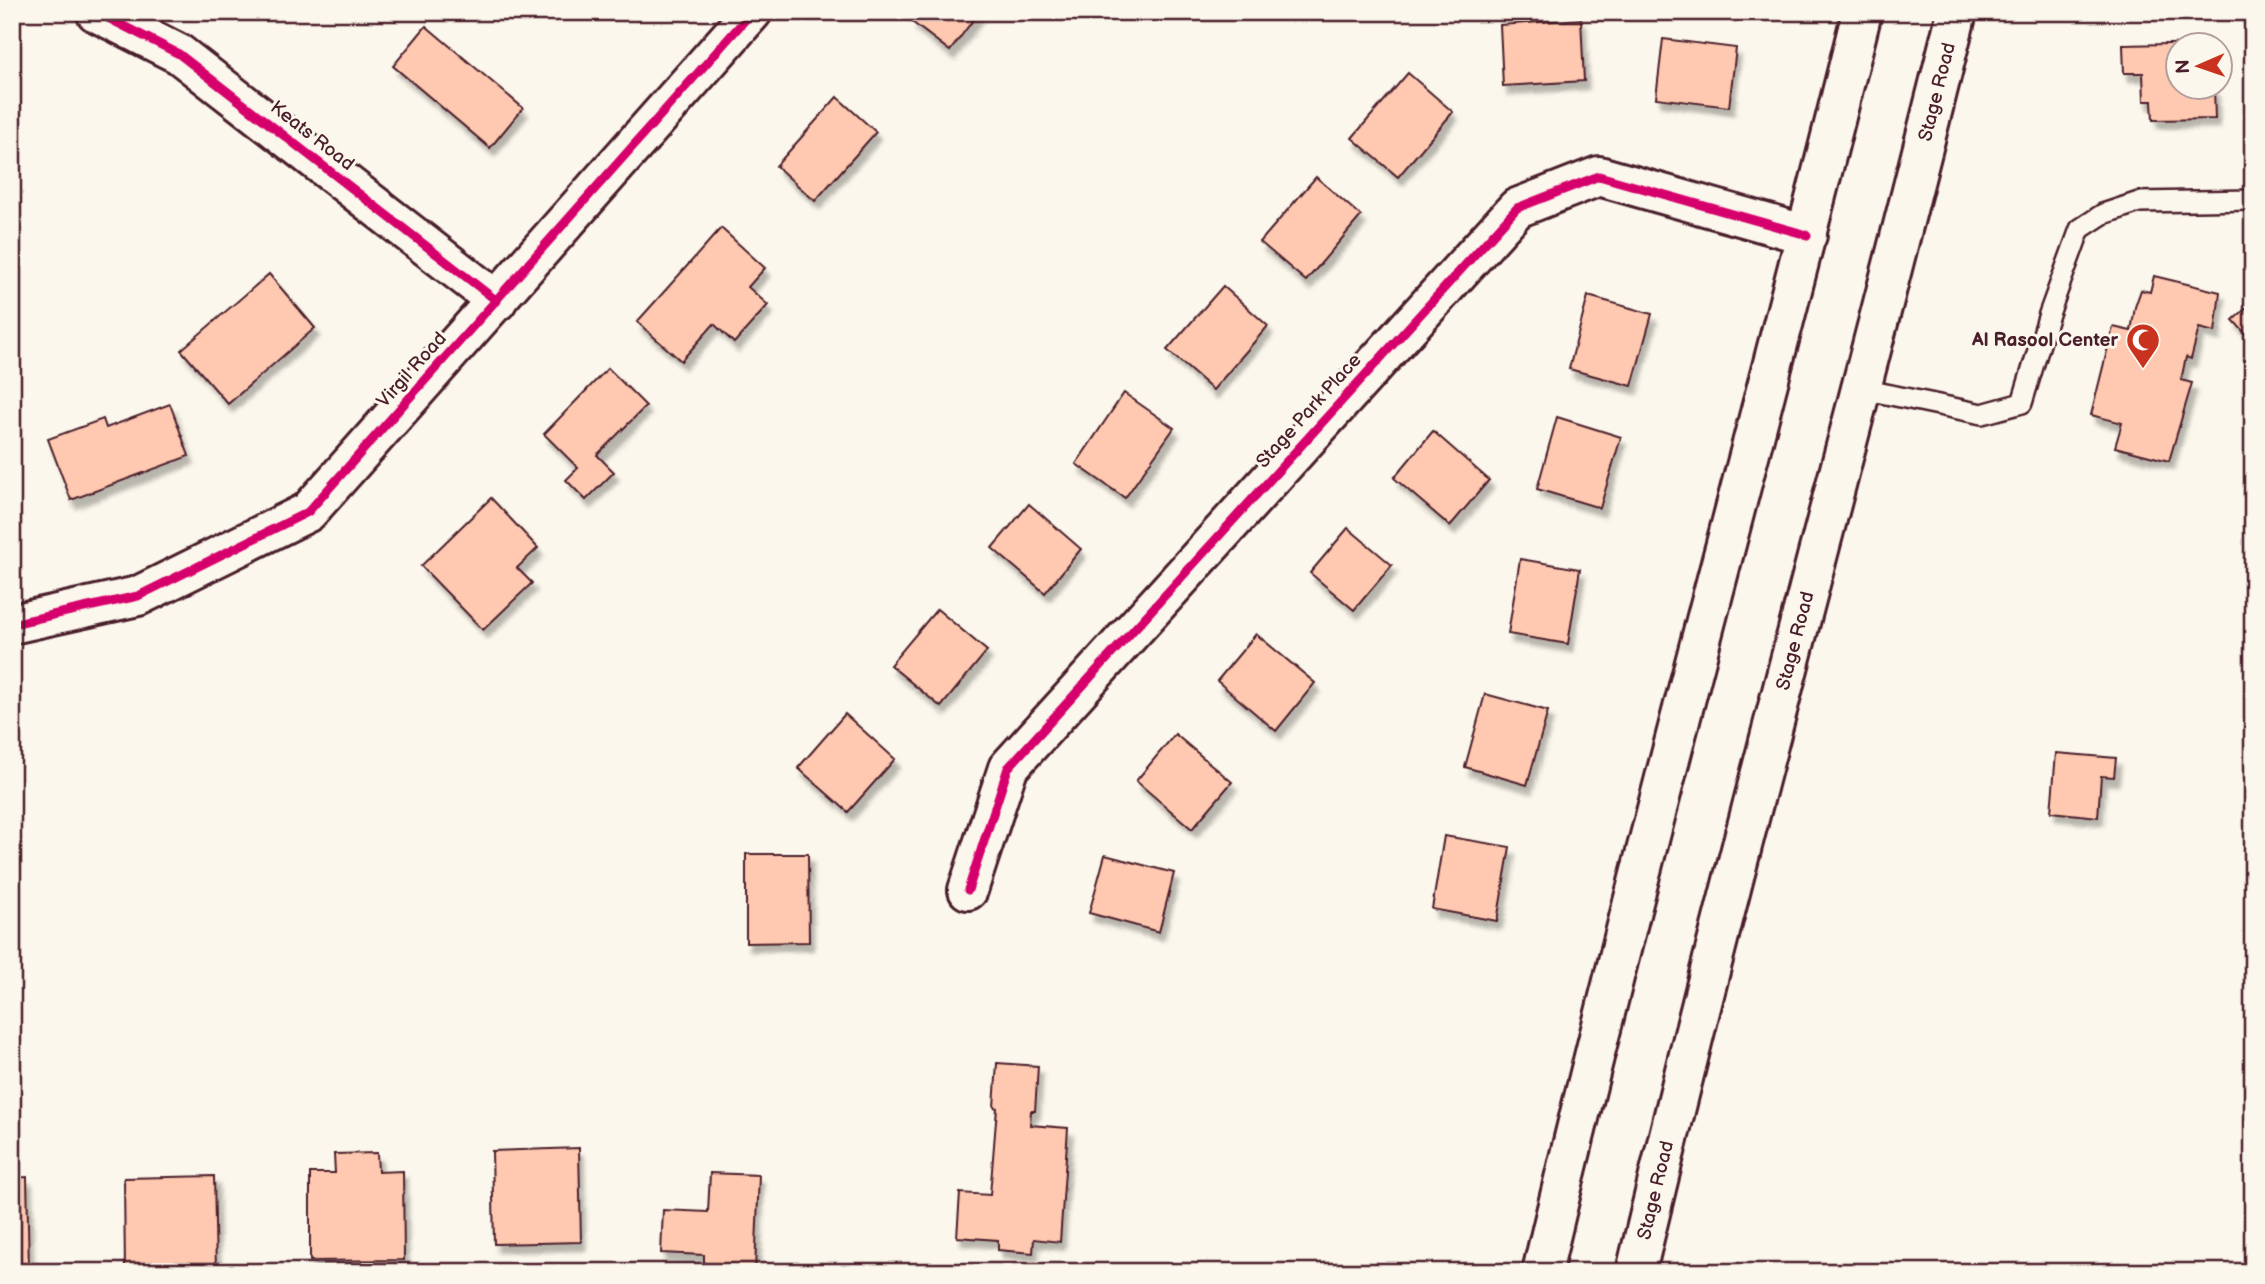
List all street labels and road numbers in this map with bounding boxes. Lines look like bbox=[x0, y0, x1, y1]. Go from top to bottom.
street label: Stage Road bbox=[1914, 40, 1961, 144]
street label: Keats Road bbox=[265, 96, 359, 176]
street label: Virgil Road bbox=[372, 328, 452, 412]
street label: Stage Park Place bbox=[1251, 349, 1367, 473]
street label: Stage Road bbox=[1771, 589, 1819, 693]
street label: Stage Road bbox=[1633, 1139, 1679, 1242]

